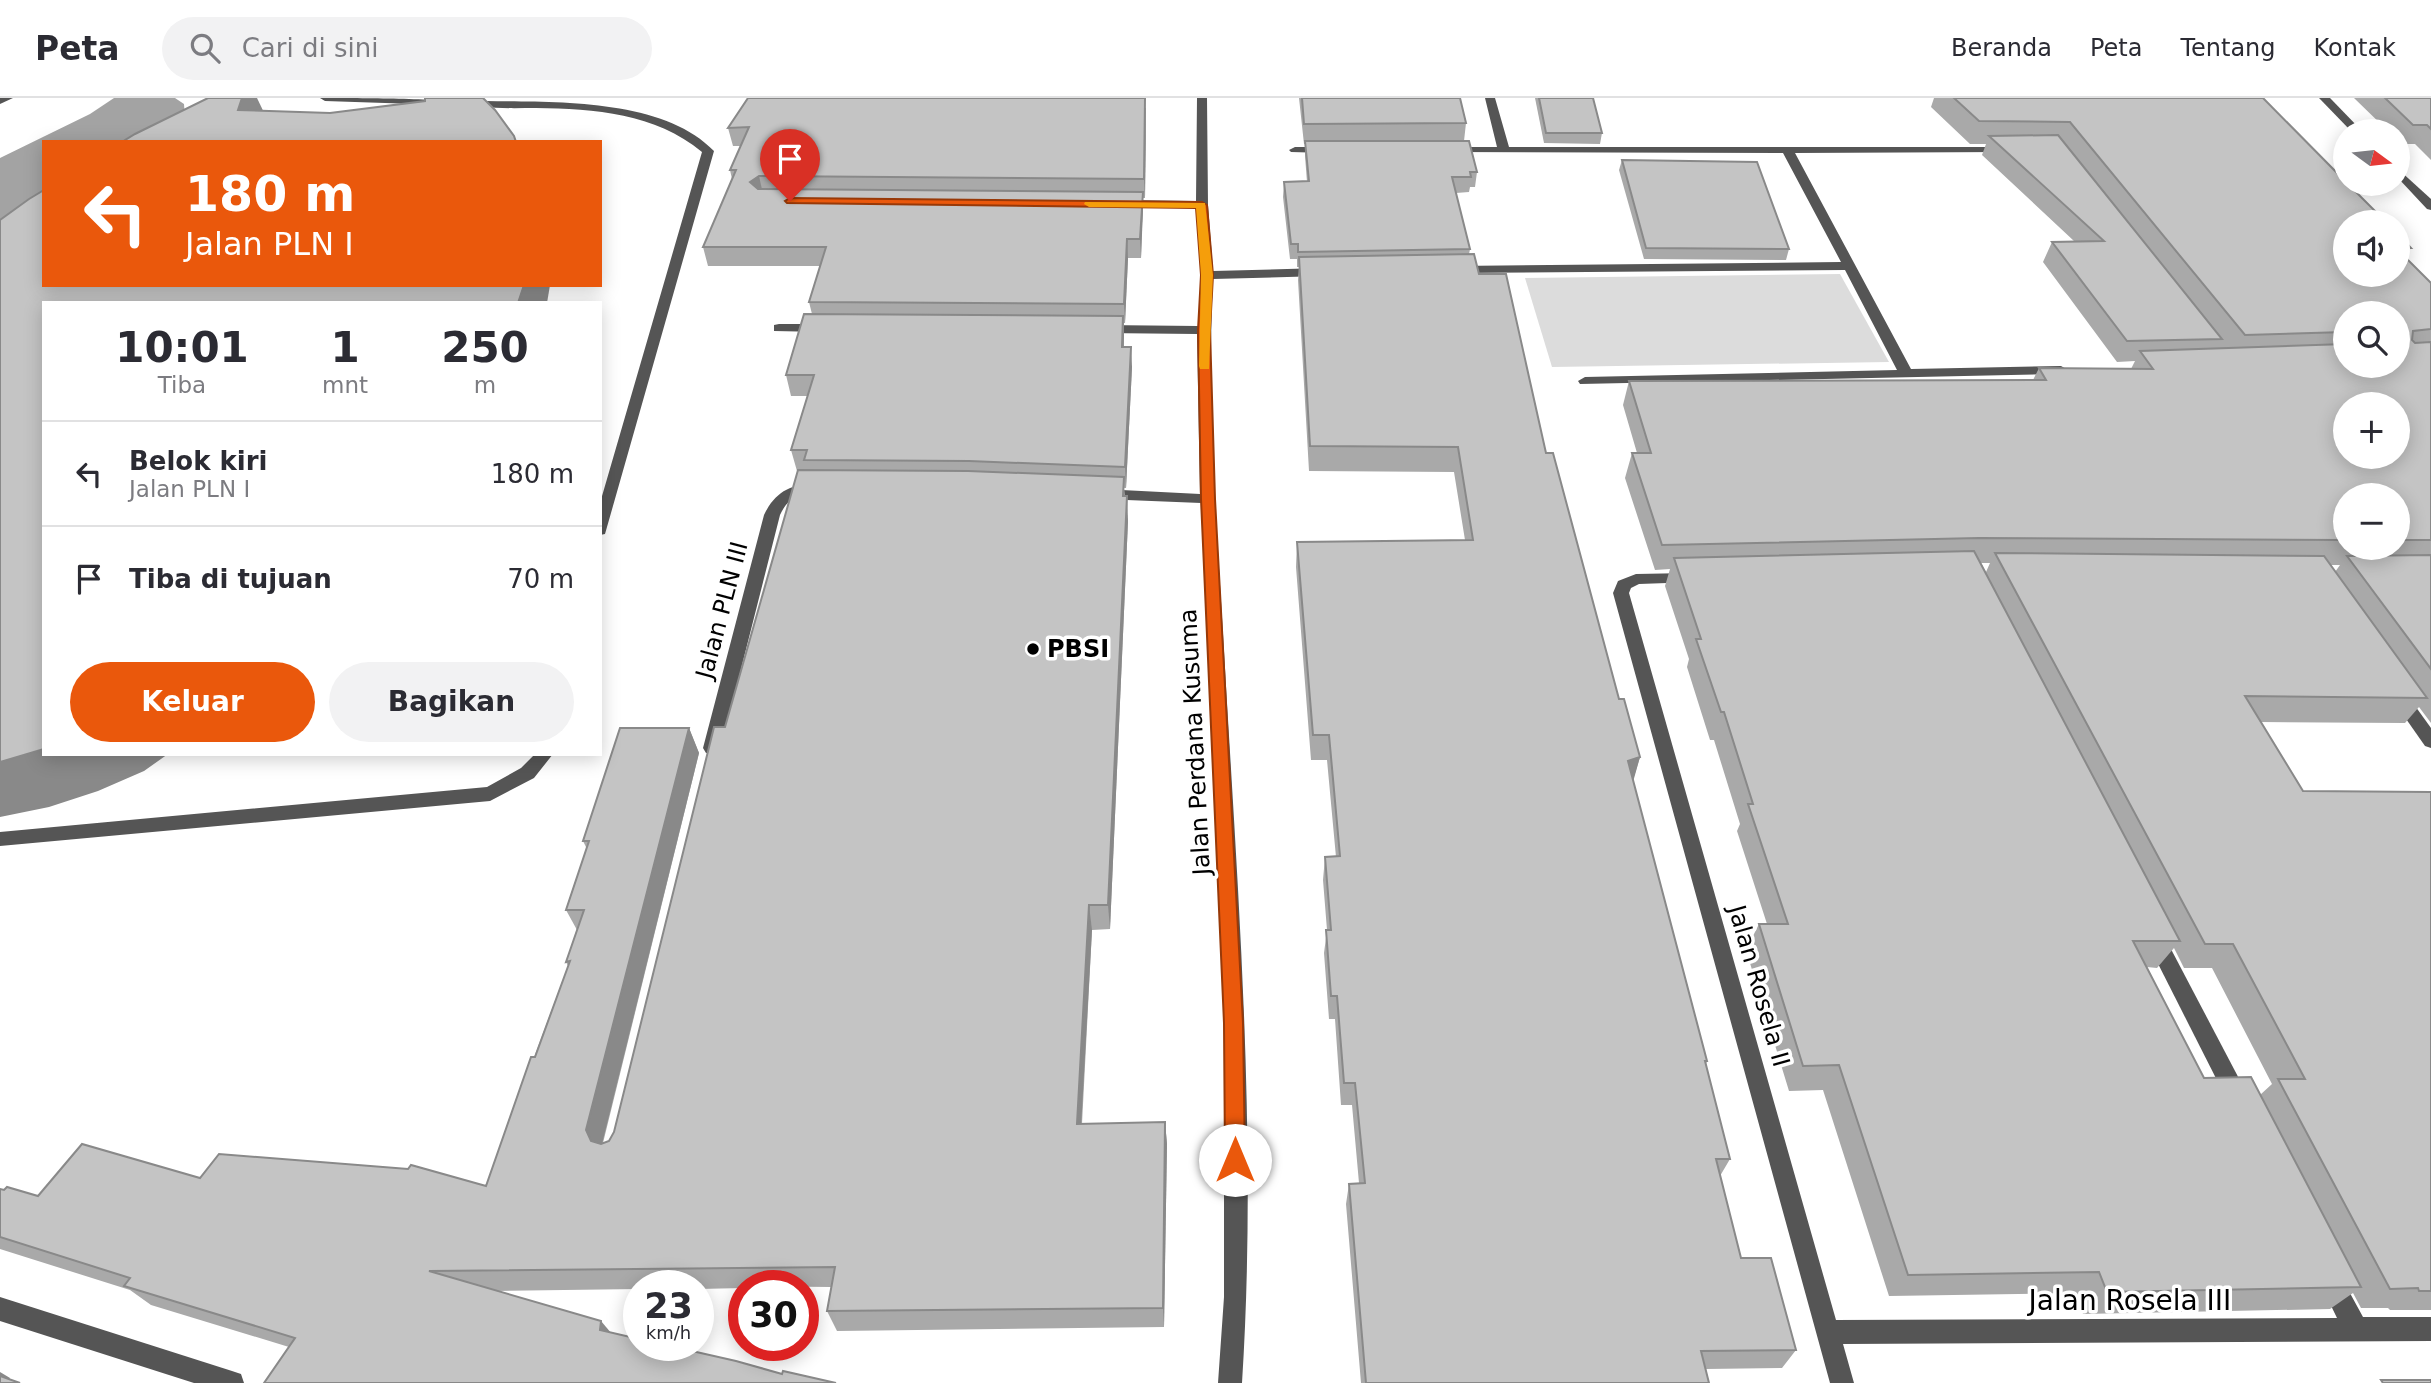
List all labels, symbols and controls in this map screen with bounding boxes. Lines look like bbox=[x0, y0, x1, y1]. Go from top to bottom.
search box bbox=[162, 17, 652, 80]
text: Peta bbox=[35, 29, 120, 68]
icon: search bbox=[186, 29, 224, 67]
text: Cari di sini bbox=[242, 33, 378, 63]
text: Beranda bbox=[1951, 34, 2052, 62]
text: Peta bbox=[2090, 34, 2142, 62]
text: Tentang bbox=[2180, 34, 2276, 62]
text: Kontak bbox=[2314, 34, 2396, 62]
north arrow bbox=[2333, 119, 2410, 196]
map controls bbox=[2333, 119, 2410, 560]
pin bbox=[760, 129, 820, 201]
icon: arrive bbox=[771, 140, 809, 178]
text: 180 m bbox=[185, 166, 355, 223]
icon: left bbox=[70, 168, 161, 259]
button: sound bbox=[2333, 210, 2410, 287]
text: Jalan PLN I bbox=[185, 225, 354, 263]
button: search bbox=[2333, 301, 2410, 378]
text: 10:01 bbox=[115, 323, 249, 372]
text: 1 bbox=[330, 323, 360, 372]
text: 250 bbox=[441, 323, 529, 372]
text: Tiba bbox=[158, 372, 206, 398]
text: mnt bbox=[322, 372, 368, 398]
text: m bbox=[474, 372, 496, 398]
button: + bbox=[2333, 392, 2410, 469]
text: Belok kiri bbox=[129, 446, 268, 476]
icon: left bbox=[70, 455, 108, 493]
text: 180 m bbox=[491, 459, 574, 489]
text: Jalan PLN I bbox=[129, 476, 250, 502]
button: − bbox=[2333, 483, 2410, 560]
street label: Jalan PLN III bbox=[690, 538, 754, 683]
icon: arrive bbox=[70, 560, 108, 598]
text: Tiba di tujuan bbox=[129, 564, 332, 594]
text: 70 m bbox=[507, 564, 574, 594]
street label: Jalan Perdana Kusuma bbox=[1174, 608, 1216, 878]
place label: PBSI bbox=[1047, 635, 1109, 663]
marker: PBSI bbox=[1025, 641, 1041, 657]
button: Keluar bbox=[70, 662, 315, 742]
button: Bagikan bbox=[329, 662, 574, 742]
street label: Jalan Rosela II bbox=[1722, 900, 1795, 1070]
position arrow bbox=[1198, 1123, 1272, 1197]
speed limit sign: 30 bbox=[728, 1270, 819, 1361]
street label: Jalan Rosela III bbox=[2027, 1284, 2231, 1317]
text: 23 bbox=[644, 1286, 693, 1326]
text: km/h bbox=[646, 1322, 691, 1343]

